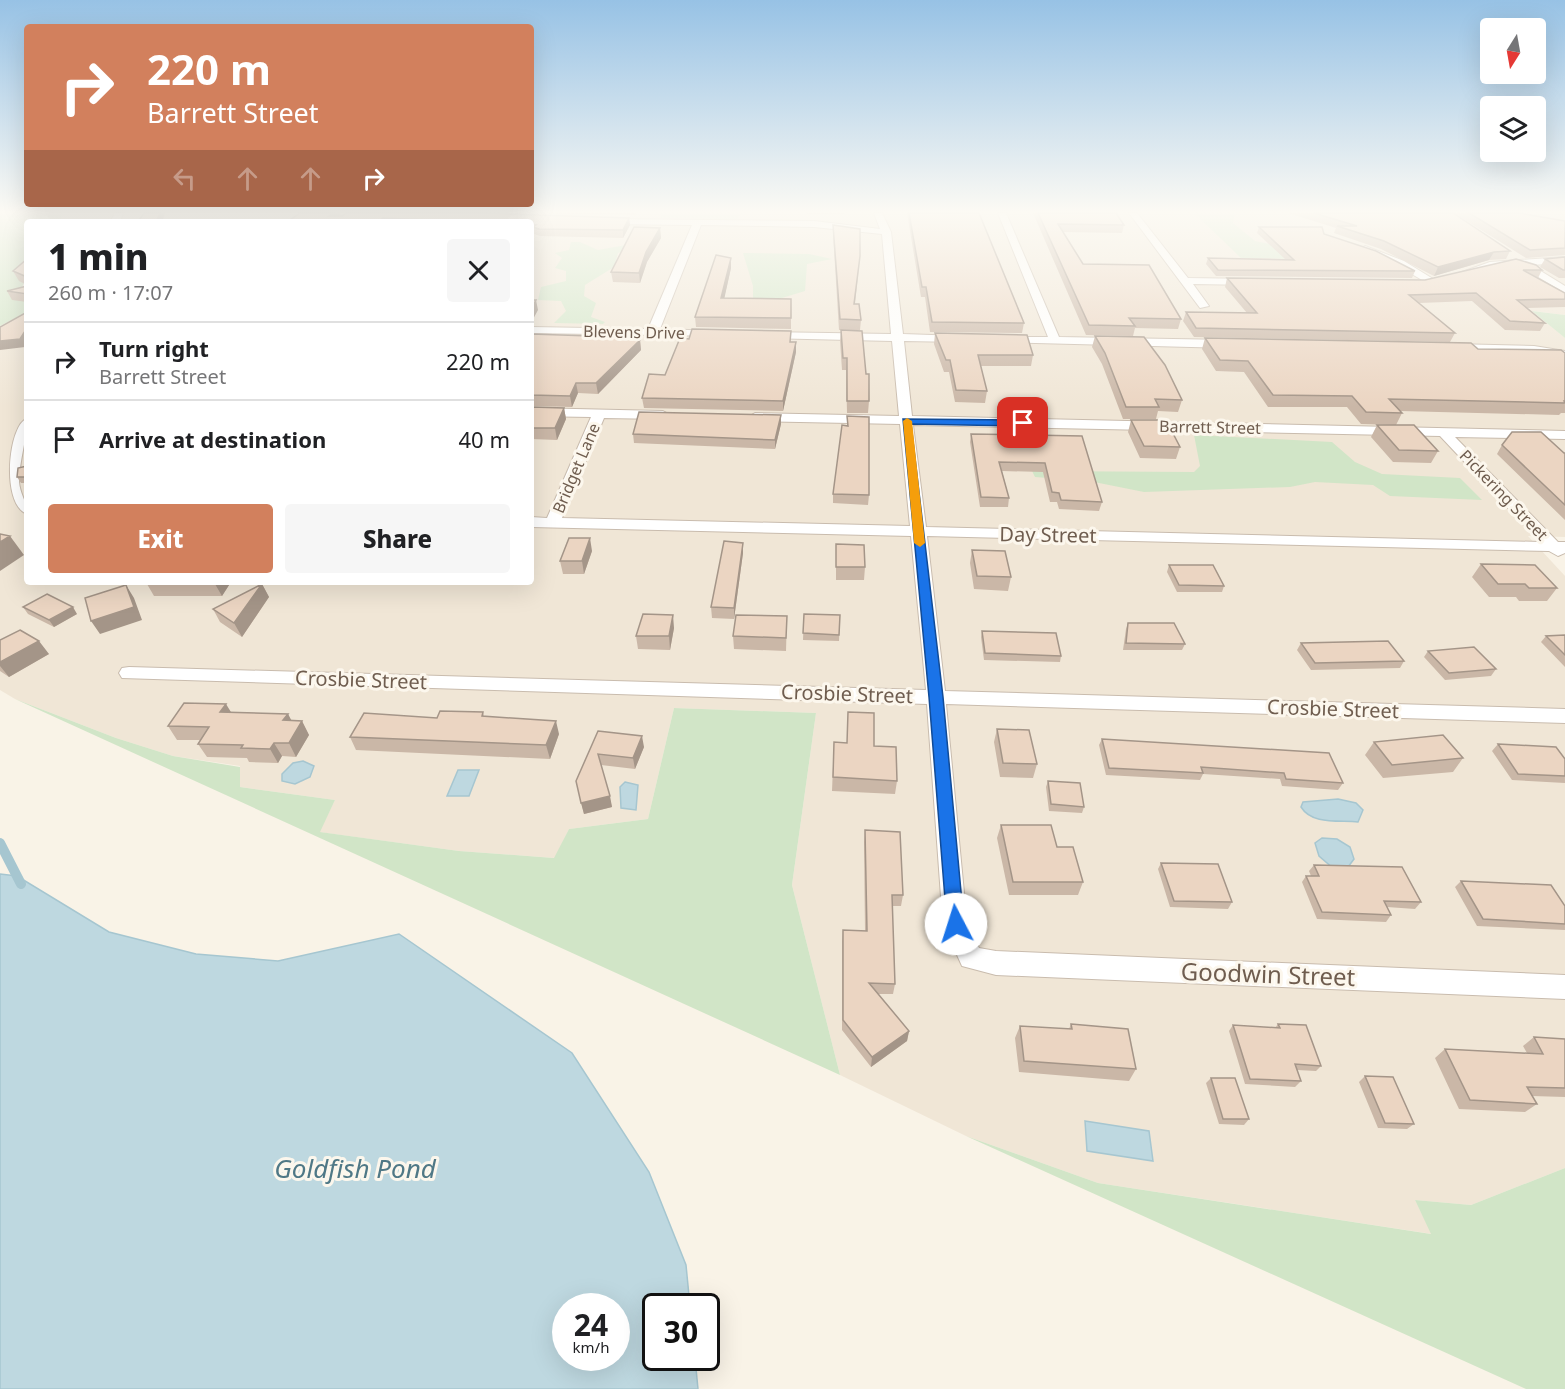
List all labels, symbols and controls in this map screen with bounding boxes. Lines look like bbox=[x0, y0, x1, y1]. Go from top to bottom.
north arrow bbox=[1480, 18, 1546, 84]
map controls bbox=[1480, 18, 1546, 162]
text: 220 m bbox=[147, 40, 271, 97]
icon: right bbox=[48, 48, 126, 126]
text: Barrett Street bbox=[147, 94, 319, 131]
button: layers bbox=[1480, 96, 1546, 162]
icon: left bbox=[168, 162, 201, 195]
icon: ahead bbox=[231, 162, 264, 195]
icon: ahead bbox=[294, 162, 327, 195]
icon: right bbox=[357, 162, 390, 195]
text: 1 min bbox=[48, 232, 149, 281]
button: close bbox=[447, 239, 510, 302]
text: 260 m · 17:07 bbox=[48, 279, 173, 306]
street label: Blevens Drive bbox=[583, 320, 685, 344]
text: Turn right bbox=[99, 333, 209, 363]
icon: right bbox=[48, 345, 81, 378]
text: 220 m bbox=[446, 346, 510, 376]
text: Barrett Street bbox=[99, 363, 226, 390]
pin bbox=[997, 397, 1048, 448]
icon: arrive bbox=[1006, 406, 1039, 439]
street label: Barrett Street bbox=[1159, 415, 1261, 439]
street label: Bridget Lane bbox=[547, 419, 605, 517]
icon: arrive bbox=[48, 423, 81, 456]
text: Arrive at destination bbox=[99, 424, 326, 454]
text: 40 m bbox=[459, 424, 510, 454]
street label: Pickering Street bbox=[1455, 445, 1553, 545]
button: Exit bbox=[48, 504, 273, 573]
button: Share bbox=[285, 504, 510, 573]
street label: Day Street bbox=[999, 520, 1097, 549]
street label: Crosbie Street bbox=[295, 664, 427, 695]
street label: Crosbie Street bbox=[781, 678, 913, 709]
street label: Crosbie Street bbox=[1267, 693, 1399, 724]
position arrow bbox=[924, 892, 988, 956]
street label: Goodwin Street bbox=[1180, 954, 1356, 993]
water label: Goldfish Pond bbox=[274, 1150, 437, 1186]
speed limit sign: 30 bbox=[642, 1293, 720, 1371]
text: 24 bbox=[574, 1304, 608, 1345]
text: km/h bbox=[573, 1337, 609, 1357]

